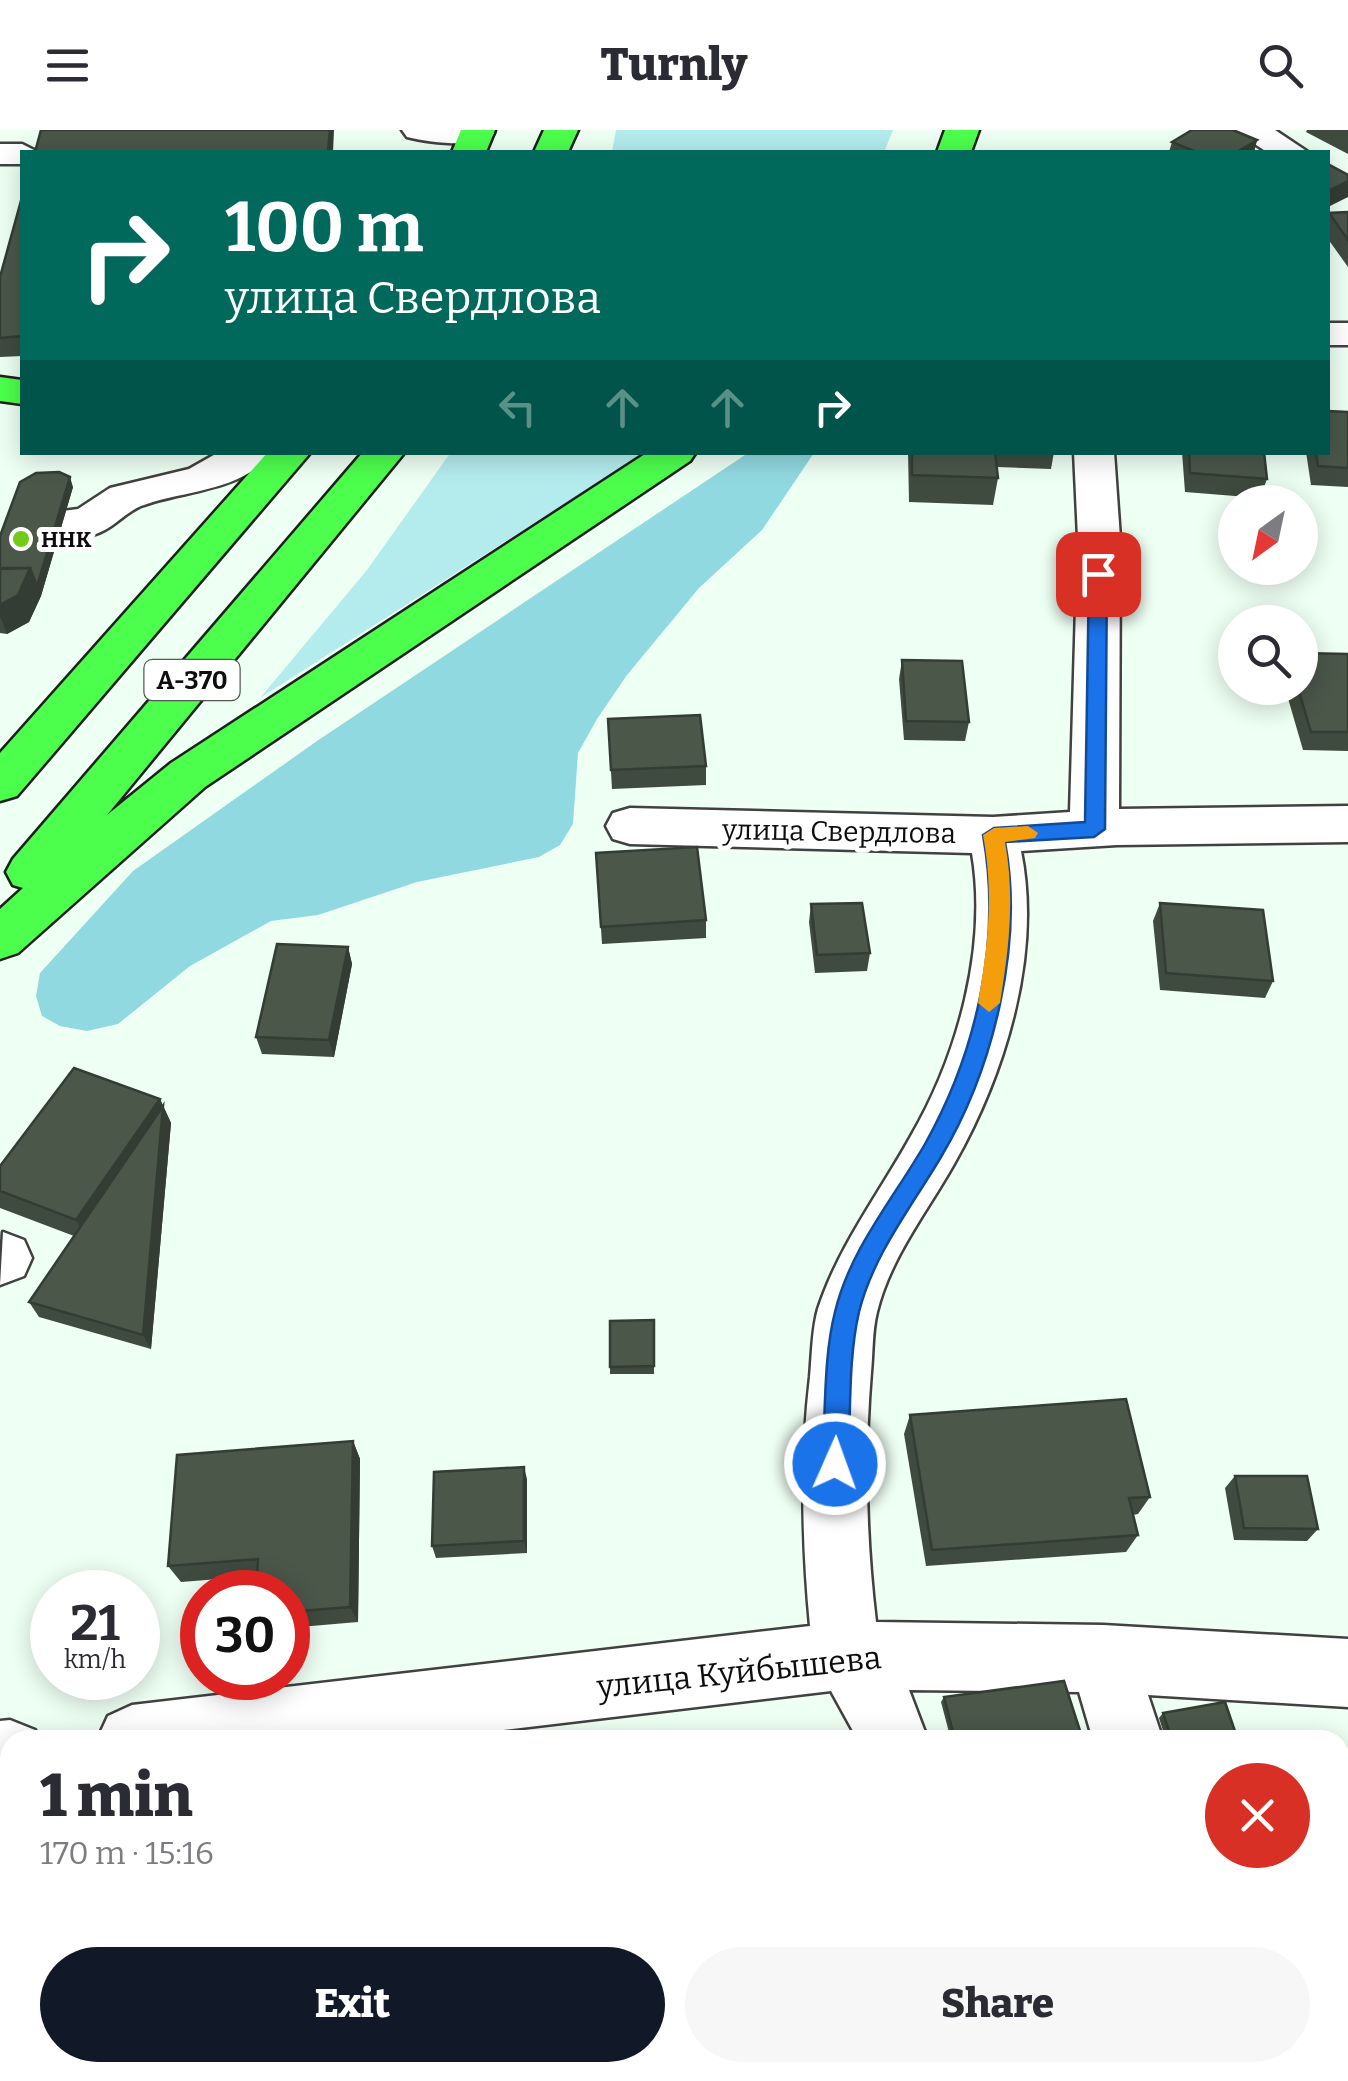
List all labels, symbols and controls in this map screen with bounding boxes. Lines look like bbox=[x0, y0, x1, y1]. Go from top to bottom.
icon: menu bbox=[40, 38, 95, 93]
text: Turnly bbox=[601, 38, 747, 92]
icon: search bbox=[1253, 38, 1308, 93]
text: 100 m bbox=[225, 186, 424, 270]
icon: right bbox=[60, 190, 190, 320]
text: улица Свердлова bbox=[225, 271, 601, 325]
icon: left bbox=[490, 380, 545, 435]
icon: ahead bbox=[595, 380, 650, 435]
icon: ahead bbox=[700, 380, 755, 435]
icon: right bbox=[805, 380, 860, 435]
north arrow bbox=[1218, 485, 1318, 585]
map controls bbox=[1218, 485, 1318, 705]
place label: ННК bbox=[41, 526, 92, 553]
marker: ННК bbox=[10, 528, 32, 550]
pin bbox=[1056, 532, 1141, 617]
icon: arrive bbox=[1071, 547, 1126, 602]
button: search bbox=[1218, 605, 1318, 705]
road number: А-370 bbox=[144, 660, 240, 700]
street label: улица Свердлова bbox=[721, 813, 956, 850]
position arrow bbox=[783, 1412, 887, 1516]
speed limit sign: 30 bbox=[180, 1570, 310, 1700]
text: 21 bbox=[70, 1593, 120, 1653]
street label: улица Куйбышева bbox=[594, 1638, 883, 1706]
text: km/h bbox=[64, 1645, 126, 1675]
text: 1 min bbox=[40, 1760, 193, 1832]
button: close bbox=[1205, 1763, 1310, 1868]
text: 170 m · 15:16 bbox=[40, 1834, 214, 1872]
button: Exit bbox=[40, 1947, 665, 2062]
button: Share bbox=[685, 1947, 1310, 2062]

